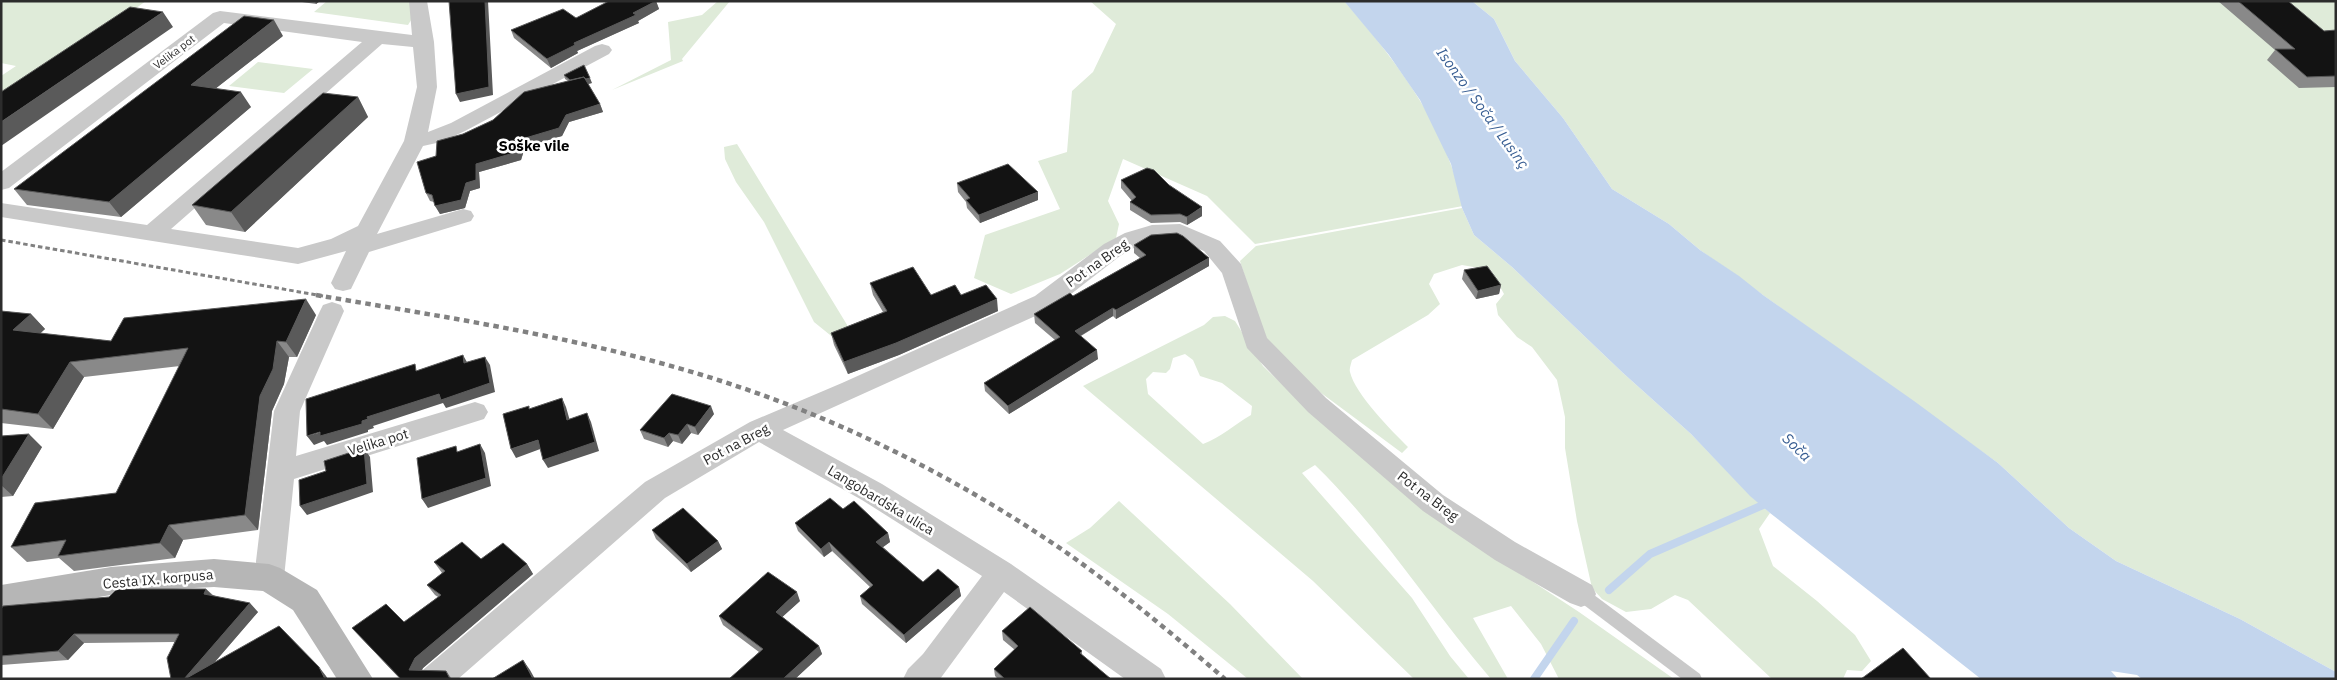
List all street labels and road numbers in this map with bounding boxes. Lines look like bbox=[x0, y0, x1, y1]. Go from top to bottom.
street label: Velika pot bbox=[150, 32, 198, 72]
street label: Pot na Breg bbox=[1062, 235, 1132, 291]
street label: Pot na Breg bbox=[700, 419, 773, 469]
street label: Velika pot bbox=[346, 424, 410, 460]
street label: Langobardska ulica bbox=[824, 461, 938, 539]
street label: Pot na Breg bbox=[1394, 467, 1463, 525]
street label: Cesta IX. korpusa bbox=[102, 565, 214, 593]

